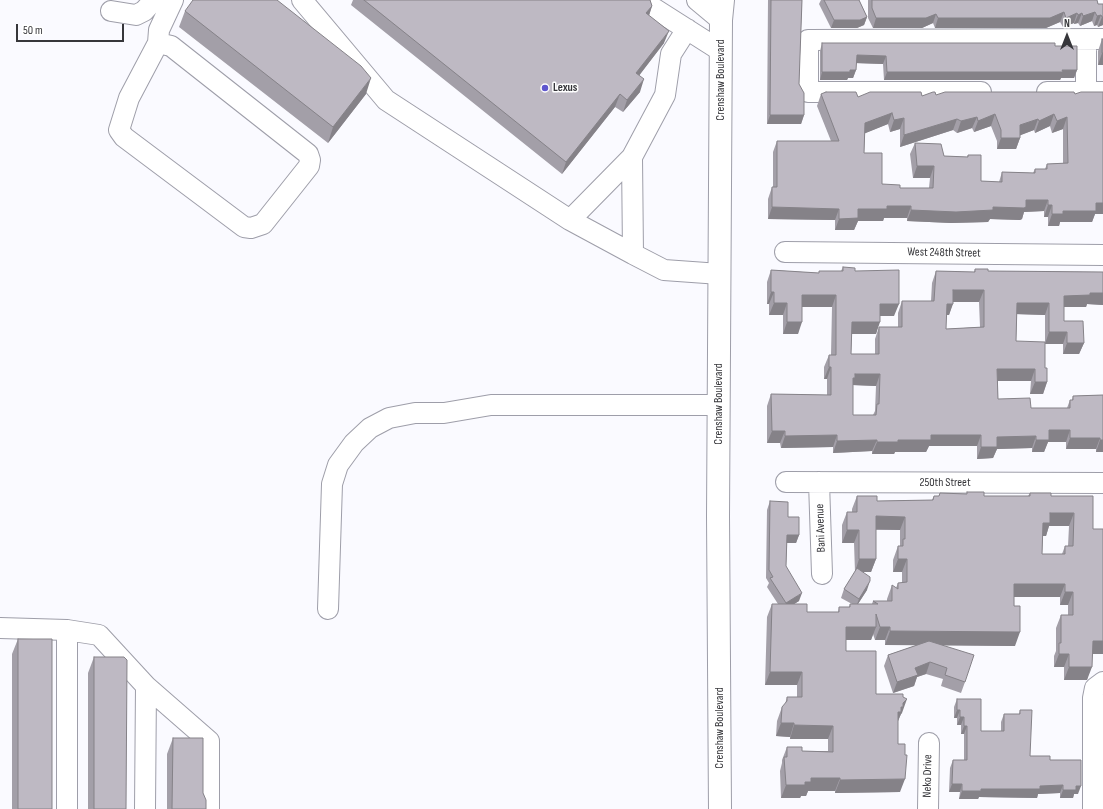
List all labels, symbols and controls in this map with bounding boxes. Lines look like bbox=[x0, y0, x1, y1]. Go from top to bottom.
scale bar bbox=[18, 16, 126, 42]
north arrow bbox=[1047, 16, 1087, 56]
text: N bbox=[1064, 17, 1070, 30]
text: 50 m bbox=[23, 23, 43, 38]
street label: Crenshaw Boulevard bbox=[714, 39, 728, 121]
place label: Lexus bbox=[553, 81, 577, 95]
marker: Lexus bbox=[540, 83, 550, 93]
street label: West 248th Street bbox=[907, 245, 981, 261]
street label: Crenshaw Boulevard bbox=[712, 363, 726, 445]
street label: 250th Street bbox=[919, 476, 971, 490]
street label: Bani Avenue bbox=[813, 503, 829, 553]
street label: Crenshaw Boulevard bbox=[713, 687, 727, 769]
street label: Neko Drive bbox=[920, 754, 936, 798]

